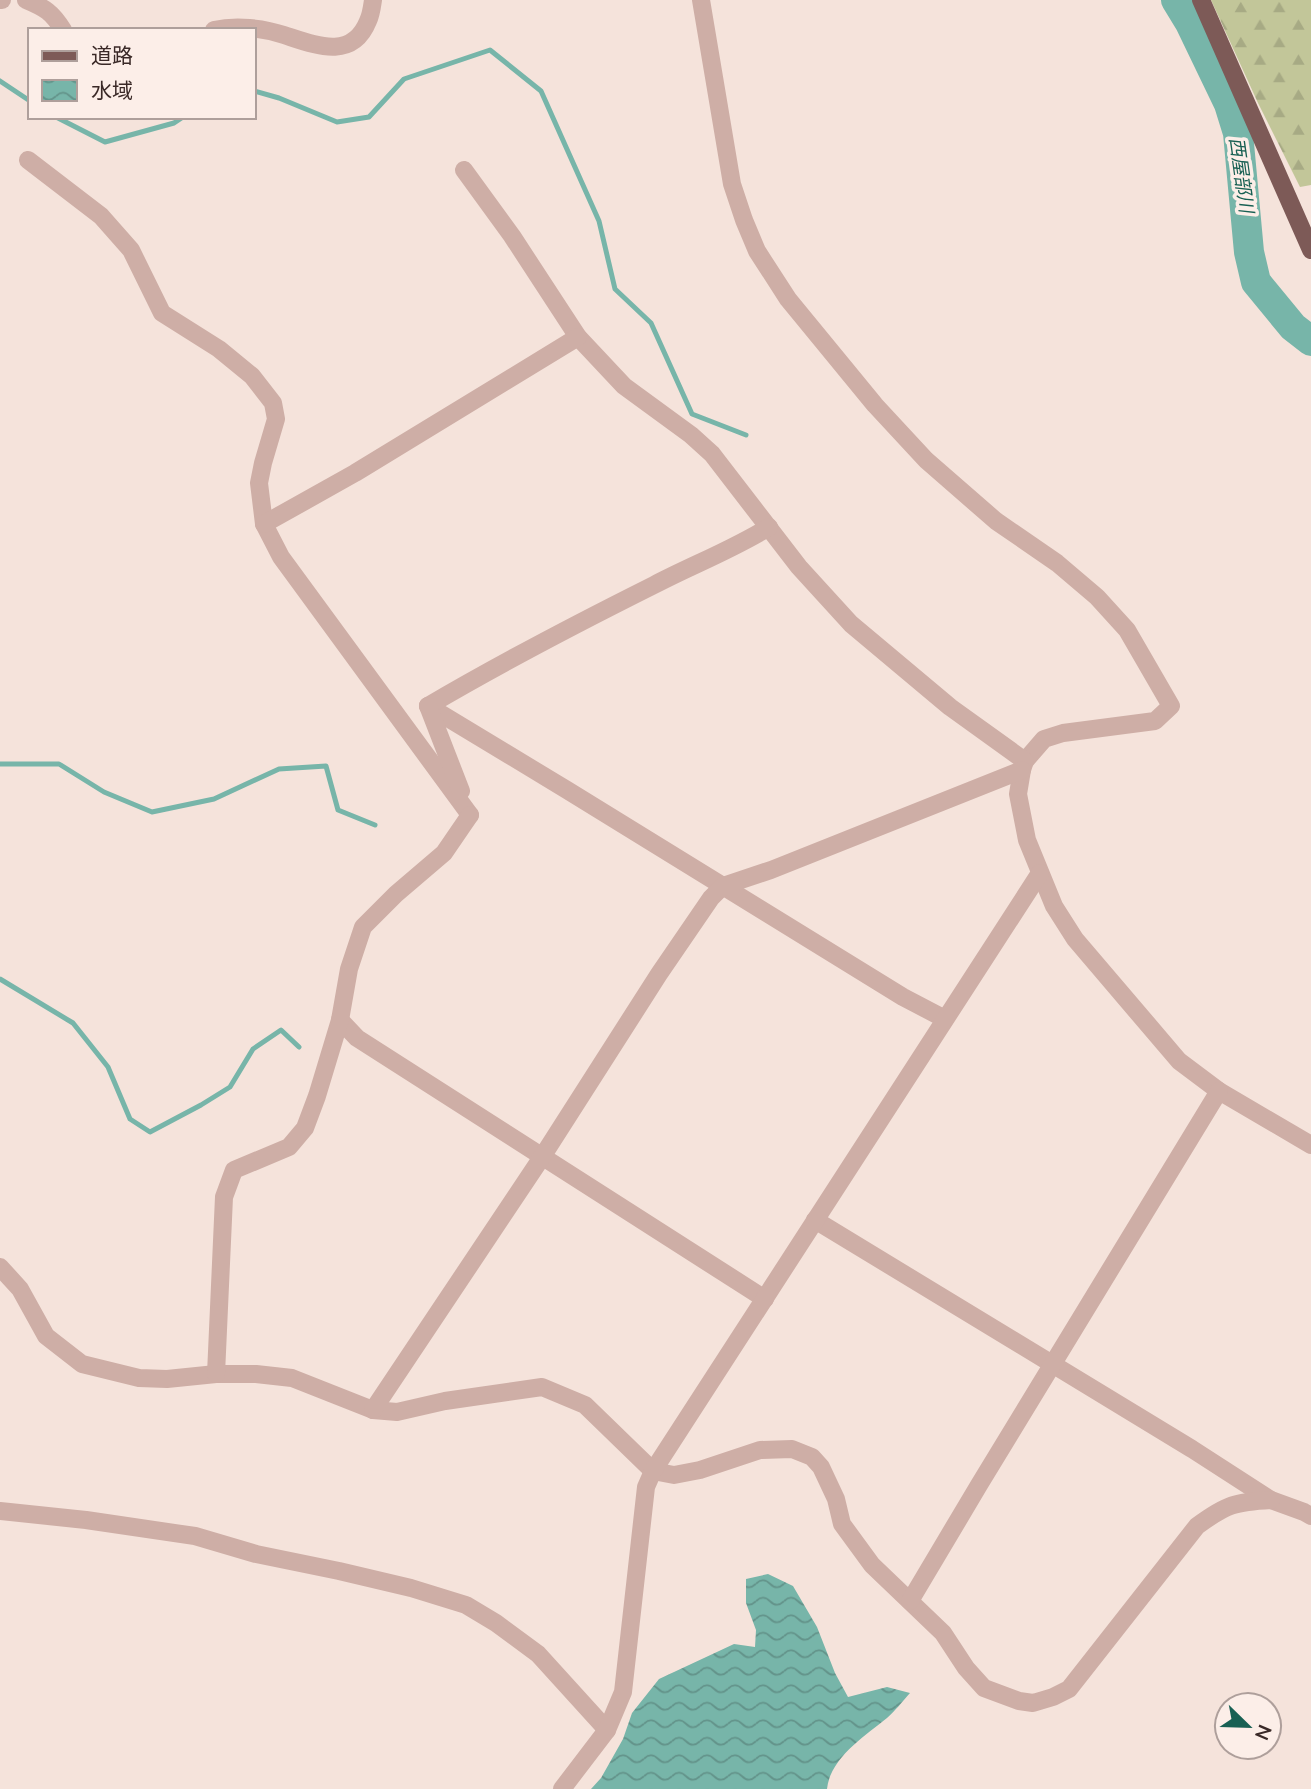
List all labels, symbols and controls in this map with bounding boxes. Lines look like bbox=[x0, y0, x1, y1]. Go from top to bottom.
legend bbox=[28, 28, 256, 119]
text: 道路 bbox=[91, 42, 133, 68]
text: 水域 bbox=[91, 77, 133, 103]
water label: 西屋部川 bbox=[1225, 136, 1259, 216]
north arrow bbox=[1213, 1691, 1283, 1761]
text: N bbox=[1250, 1721, 1277, 1744]

